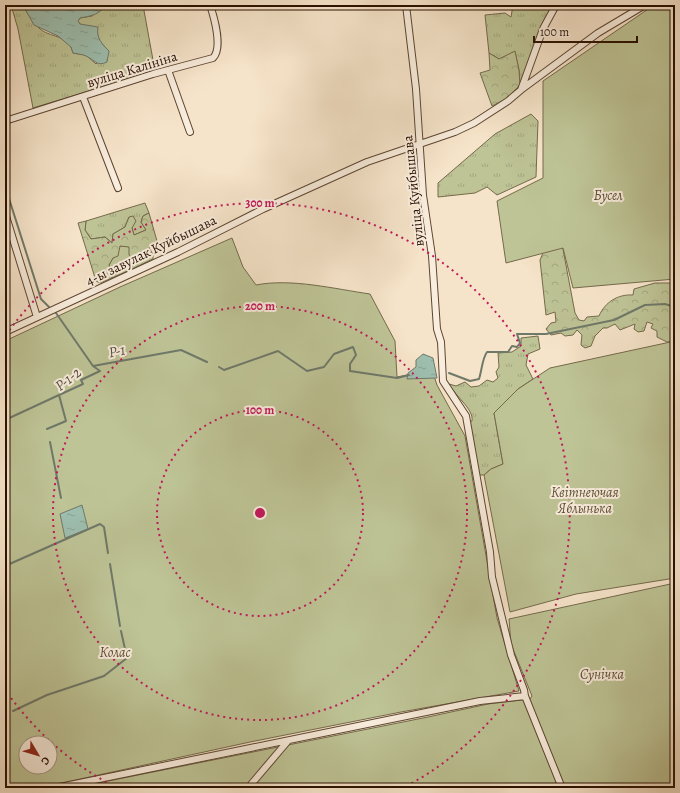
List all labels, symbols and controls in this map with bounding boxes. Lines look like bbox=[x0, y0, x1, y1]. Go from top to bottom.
scale bar bbox=[534, 18, 637, 44]
text: 100 m bbox=[540, 24, 569, 40]
street label: вуліца Калініна bbox=[85, 47, 180, 92]
street label: вуліца Куйбышава bbox=[398, 134, 429, 247]
park label: Бусел bbox=[593, 186, 623, 205]
text: 300 m bbox=[245, 195, 275, 211]
street label: 4-ы завулак Куйбышава bbox=[83, 210, 220, 290]
text: 200 m bbox=[245, 298, 275, 314]
water label: P-1 bbox=[107, 340, 127, 362]
water label: P-1-2 bbox=[51, 362, 85, 396]
text: 100 m bbox=[246, 402, 274, 418]
park label: Квітнеючая Яблынька bbox=[551, 483, 619, 518]
centre of rings bbox=[253, 506, 267, 520]
park label: Колас bbox=[100, 643, 131, 662]
park label: Сунічка bbox=[580, 665, 625, 684]
north arrow bbox=[18, 735, 58, 775]
text: С bbox=[37, 754, 53, 768]

